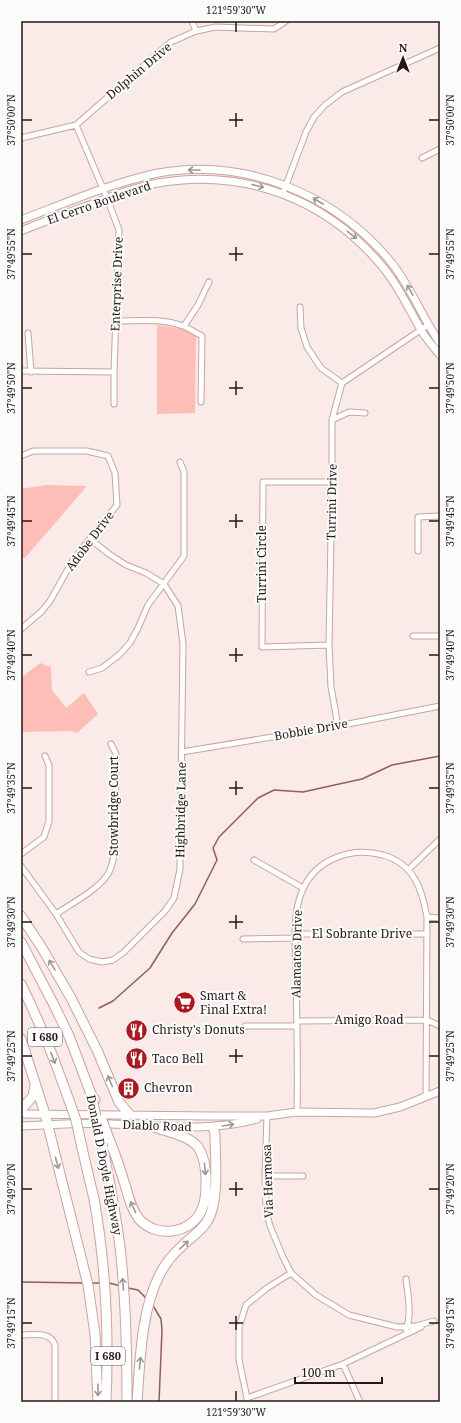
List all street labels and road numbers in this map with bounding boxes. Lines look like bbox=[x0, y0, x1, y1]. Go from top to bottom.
street label: Dolphin Drive bbox=[102, 38, 175, 103]
street label: El Cerro Boulevard bbox=[45, 177, 154, 228]
street label: Enterprise Drive bbox=[106, 236, 127, 332]
street label: Turrini Drive bbox=[322, 464, 341, 540]
street label: Adobe Drive bbox=[61, 507, 118, 574]
street label: Turrini Circle bbox=[253, 525, 270, 603]
street label: Bobbie Drive bbox=[273, 715, 349, 744]
street label: Stowbridge Court bbox=[105, 756, 122, 856]
street label: Highbridge Lane bbox=[171, 762, 190, 858]
street label: Alamatos Drive bbox=[287, 910, 306, 998]
street label: El Sobrante Drive bbox=[312, 925, 412, 942]
street label: Amigo Road bbox=[334, 1011, 404, 1028]
road number: I 680 bbox=[28, 1028, 62, 1046]
street label: Donald D Doyle Highway bbox=[83, 1093, 126, 1237]
street label: Diablo Road bbox=[122, 1116, 193, 1135]
street label: Via Hermosa bbox=[258, 1144, 277, 1218]
road number: I 680 bbox=[91, 1347, 125, 1365]

